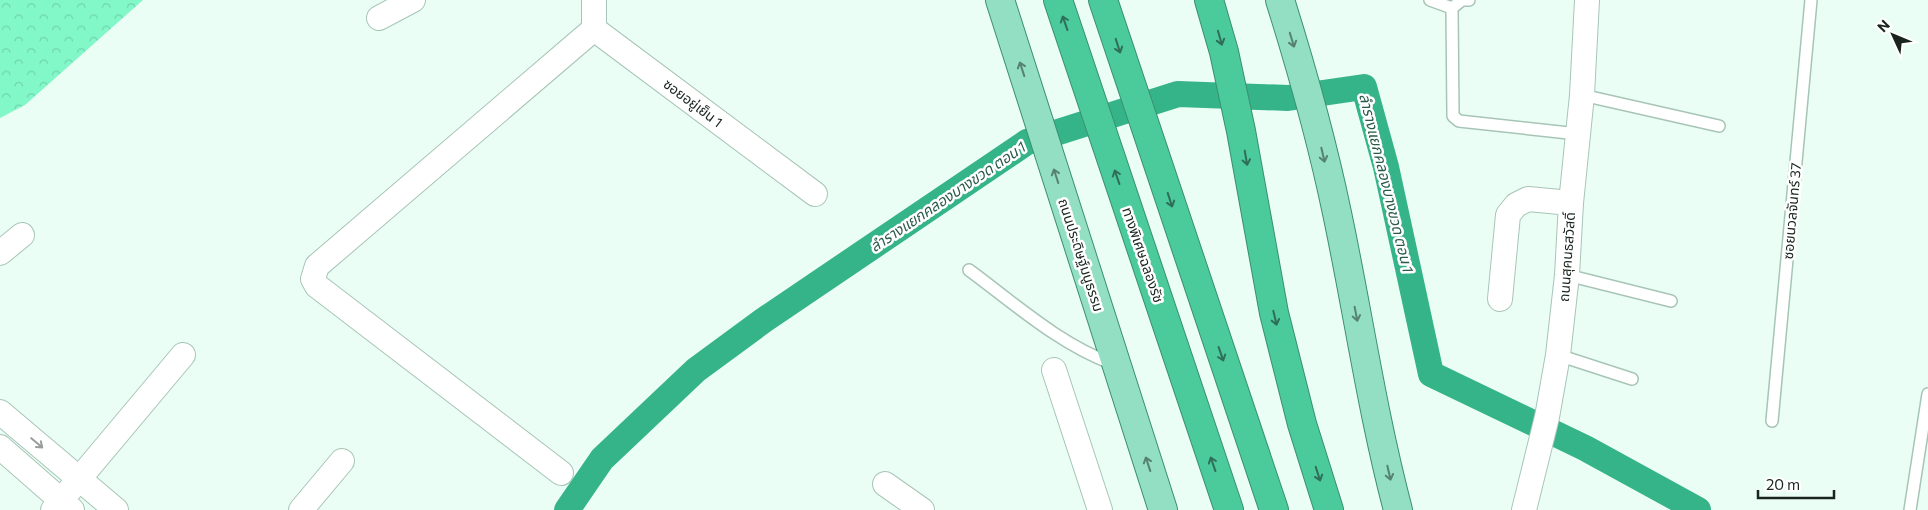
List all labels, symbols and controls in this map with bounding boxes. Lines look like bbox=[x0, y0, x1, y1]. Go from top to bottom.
north arrow bbox=[1868, 10, 1918, 60]
one-way arrow bbox=[1060, 16, 1069, 31]
text: N bbox=[1874, 16, 1893, 35]
one-way arrow bbox=[1216, 30, 1226, 46]
one-way arrow bbox=[1288, 31, 1298, 47]
one-way arrow bbox=[1114, 38, 1123, 54]
one-way arrow bbox=[1016, 62, 1026, 78]
street label: ซอยอยู่เย็น 1 bbox=[660, 75, 726, 131]
water label: ลำรางแยกคลองบางขวด ตอน 1 bbox=[1356, 91, 1418, 275]
water label: ลำรางแยกคลองบางขวด ตอน 1 bbox=[866, 137, 1029, 255]
one-way arrow bbox=[1319, 146, 1328, 162]
one-way arrow bbox=[1242, 149, 1252, 165]
street label: ซอยนวลจันทร์ 37 bbox=[1779, 162, 1804, 260]
one-way arrow bbox=[1050, 168, 1060, 184]
one-way arrow bbox=[1112, 170, 1121, 185]
one-way arrow bbox=[1165, 192, 1175, 208]
street label: ถนนประดิษฐ์มนูธรรม bbox=[1054, 196, 1108, 314]
street label: ทางพิเศษฉลองรัช bbox=[1119, 205, 1168, 305]
street label: ถนนสุคนธสวัสดิ์ bbox=[1555, 212, 1579, 302]
one-way arrow bbox=[1351, 305, 1361, 321]
one-way arrow bbox=[1271, 309, 1280, 325]
one-way arrow bbox=[1217, 346, 1226, 362]
one-way arrow bbox=[31, 437, 44, 449]
one-way arrow bbox=[1143, 456, 1152, 472]
one-way arrow bbox=[1208, 456, 1217, 472]
one-way arrow bbox=[1385, 464, 1394, 480]
one-way arrow bbox=[1314, 466, 1323, 482]
scale bar bbox=[1758, 468, 1834, 500]
text: 20 m bbox=[1766, 475, 1800, 493]

